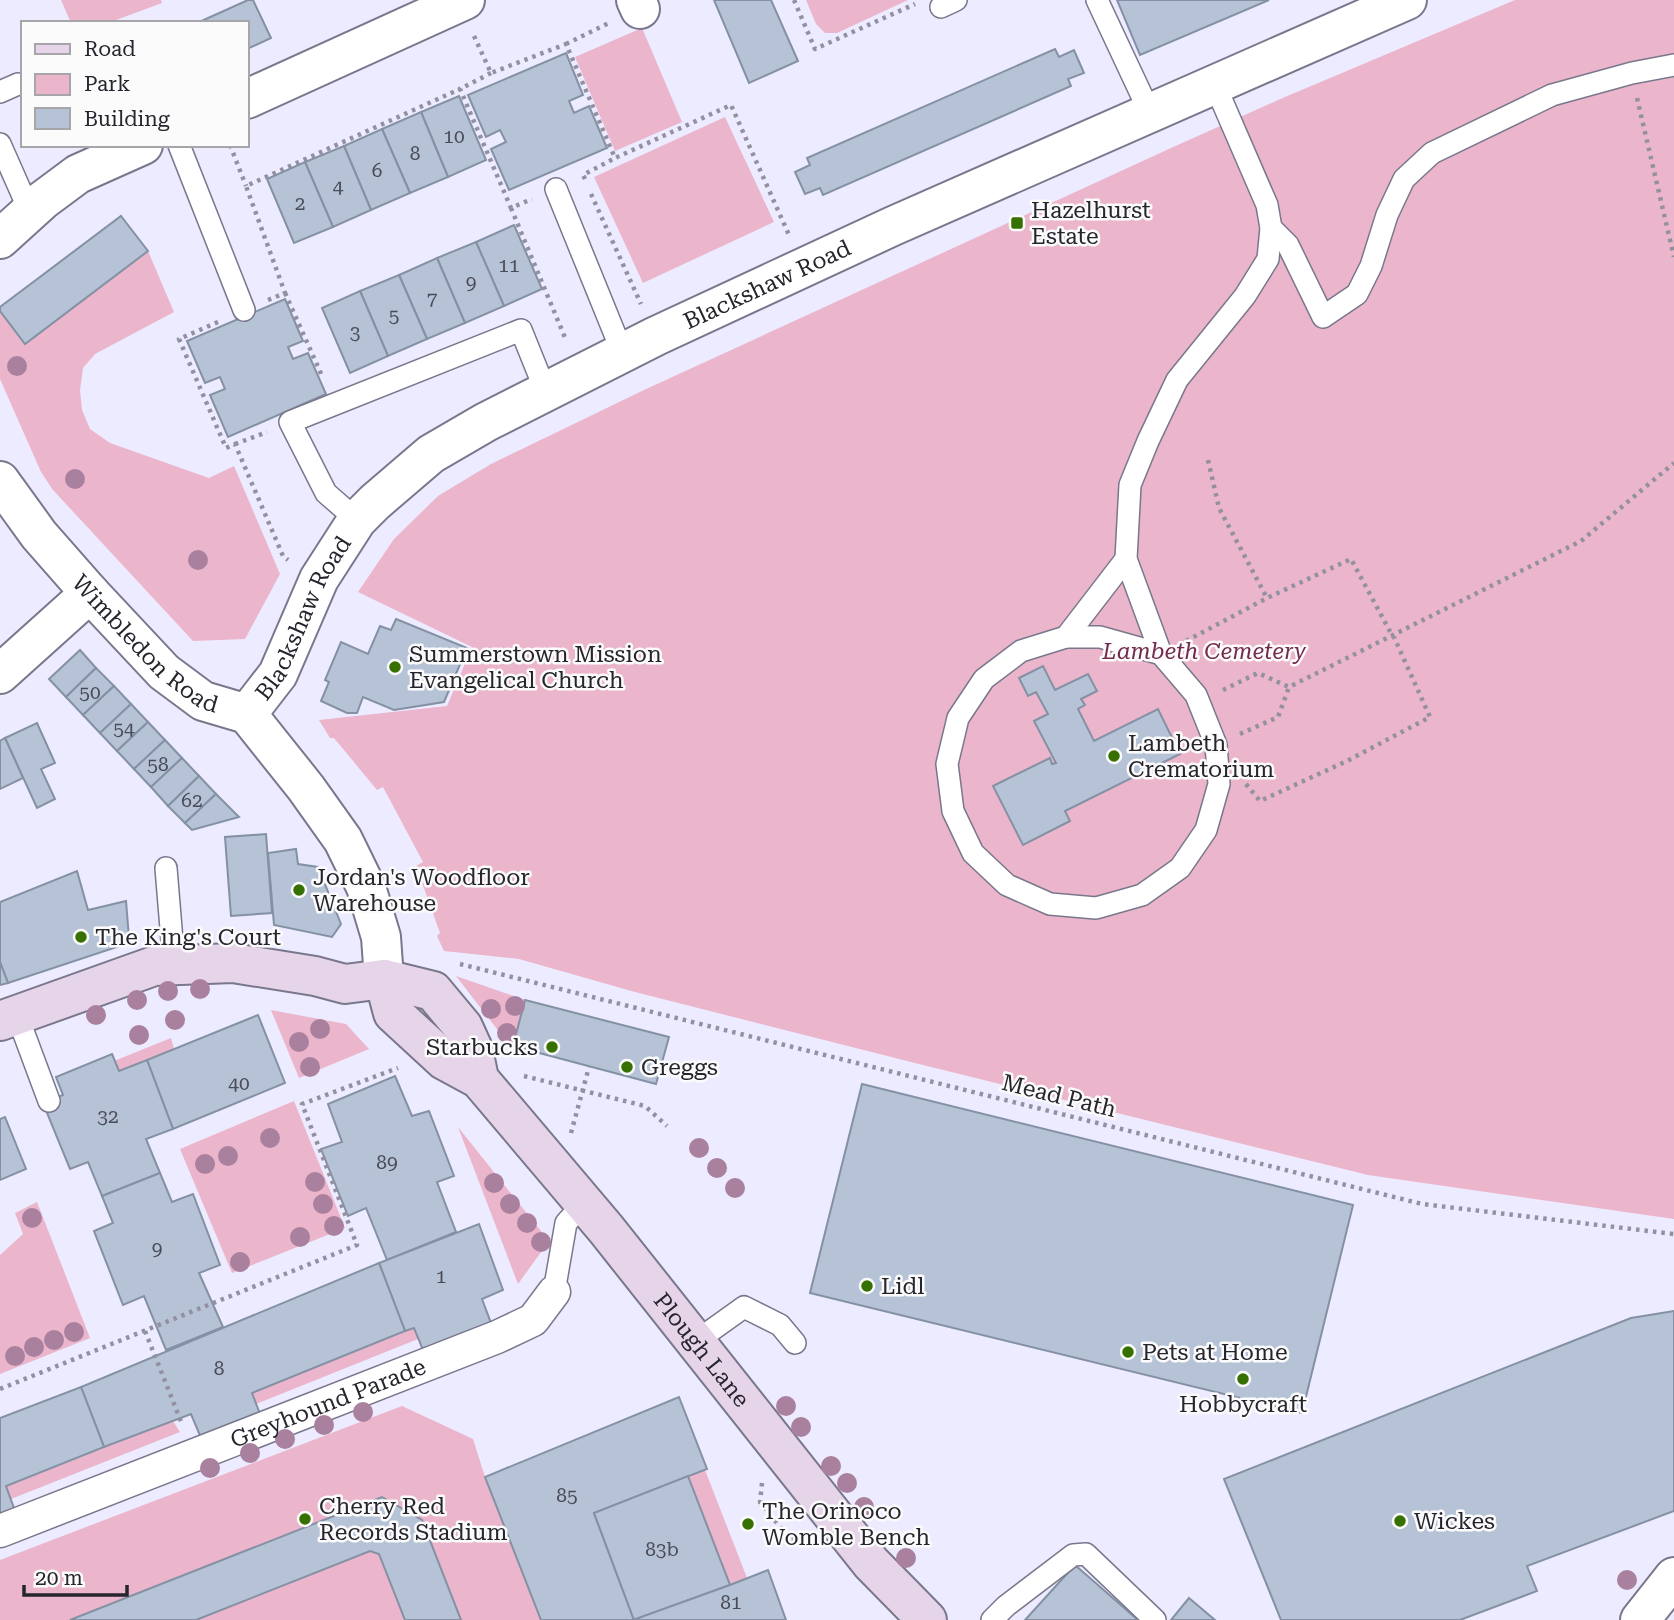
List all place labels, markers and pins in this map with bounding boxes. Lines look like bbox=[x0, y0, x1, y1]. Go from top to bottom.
place label: Hazelhurst Estate bbox=[1031, 197, 1151, 250]
marker: Hazelhurst Estate bbox=[1009, 215, 1025, 231]
place label: Summerstown Mission Evangelical Church bbox=[409, 641, 662, 694]
marker: Summerstown Mission Evangelical Church bbox=[387, 659, 403, 675]
place label: Lambeth Crematorium bbox=[1128, 730, 1274, 783]
marker: Lambeth Crematorium bbox=[1106, 748, 1122, 764]
place label: Jordan's Woodfloor Warehouse bbox=[313, 864, 530, 917]
marker: Jordan's Woodfloor Warehouse bbox=[291, 882, 307, 898]
place label: The King's Court bbox=[95, 924, 282, 951]
marker: The King's Court bbox=[73, 929, 89, 945]
place label: Starbucks bbox=[426, 1034, 538, 1061]
marker: Starbucks bbox=[544, 1039, 560, 1055]
place label: Greggs bbox=[641, 1054, 718, 1081]
marker: Greggs bbox=[619, 1059, 635, 1075]
place label: Lidl bbox=[881, 1273, 924, 1300]
marker: Lidl bbox=[859, 1278, 875, 1294]
place label: Pets at Home bbox=[1142, 1339, 1288, 1366]
marker: Pets at Home bbox=[1120, 1344, 1136, 1360]
marker: Hobbycraft bbox=[1235, 1371, 1251, 1387]
place label: Hobbycraft bbox=[1179, 1391, 1307, 1418]
place label: Cherry Red Records Stadium bbox=[319, 1493, 507, 1546]
place label: The Orinoco Womble Bench bbox=[762, 1498, 930, 1551]
place label: Wickes bbox=[1414, 1508, 1495, 1535]
marker: Cherry Red Records Stadium bbox=[297, 1511, 313, 1527]
marker: Wickes bbox=[1392, 1513, 1408, 1529]
marker: The Orinoco Womble Bench bbox=[740, 1516, 756, 1532]

